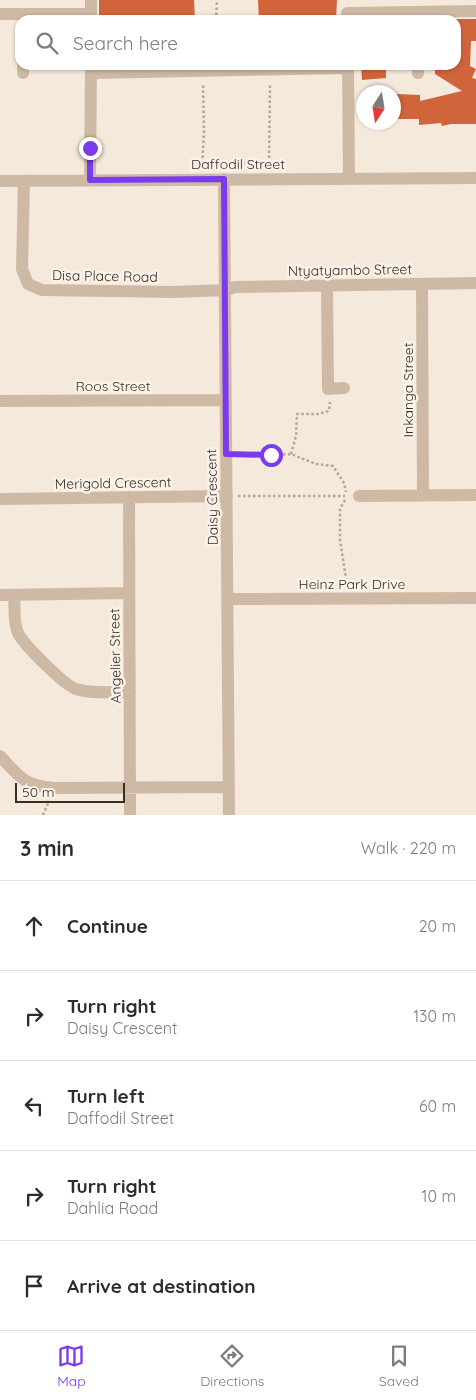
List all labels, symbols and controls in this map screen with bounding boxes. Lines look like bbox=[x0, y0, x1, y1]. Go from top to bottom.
search box bbox=[15, 15, 461, 70]
icon: search bbox=[33, 29, 61, 57]
text: Search here bbox=[73, 31, 178, 55]
north arrow bbox=[356, 85, 401, 130]
route end bbox=[79, 137, 102, 160]
street label: Daffodil Street bbox=[191, 155, 285, 173]
street label: Ntyatyambo Street bbox=[288, 260, 413, 280]
street label: Disa Place Road bbox=[52, 266, 158, 286]
street label: Inkanga Street bbox=[399, 342, 417, 437]
street label: Roos Street bbox=[76, 377, 151, 395]
route start bbox=[260, 444, 283, 467]
street label: Daisy Crescent bbox=[202, 448, 222, 545]
street label: Merigold Crescent bbox=[54, 473, 172, 493]
street label: Heinz Park Drive bbox=[299, 575, 405, 593]
street label: Angelier Street bbox=[105, 608, 125, 704]
scale bar bbox=[15, 780, 125, 803]
text: 50 m bbox=[22, 783, 55, 801]
text: 3 min bbox=[20, 835, 74, 861]
text: Walk · 220 m bbox=[361, 838, 456, 858]
icon: ahead bbox=[20, 912, 48, 940]
text: Continue bbox=[67, 914, 148, 938]
text: 20 m bbox=[419, 916, 456, 936]
text: Turn right bbox=[67, 994, 156, 1018]
icon: right bbox=[20, 1002, 48, 1030]
text: 130 m bbox=[413, 1006, 456, 1026]
text: Daisy Crescent bbox=[67, 1018, 177, 1038]
text: Turn left bbox=[67, 1084, 145, 1108]
icon: left bbox=[20, 1092, 48, 1120]
text: 60 m bbox=[419, 1096, 456, 1116]
text: Daffodil Street bbox=[67, 1108, 174, 1128]
text: Turn right bbox=[67, 1174, 156, 1198]
icon: right bbox=[20, 1182, 48, 1210]
text: 10 m bbox=[422, 1186, 456, 1206]
text: Dahlia Road bbox=[67, 1198, 158, 1218]
icon: arrive bbox=[20, 1272, 48, 1300]
text: Arrive at destination bbox=[67, 1274, 256, 1298]
tab: Map bbox=[57, 1342, 86, 1390]
tab: Directions bbox=[200, 1342, 264, 1390]
tab: Saved bbox=[379, 1342, 419, 1390]

